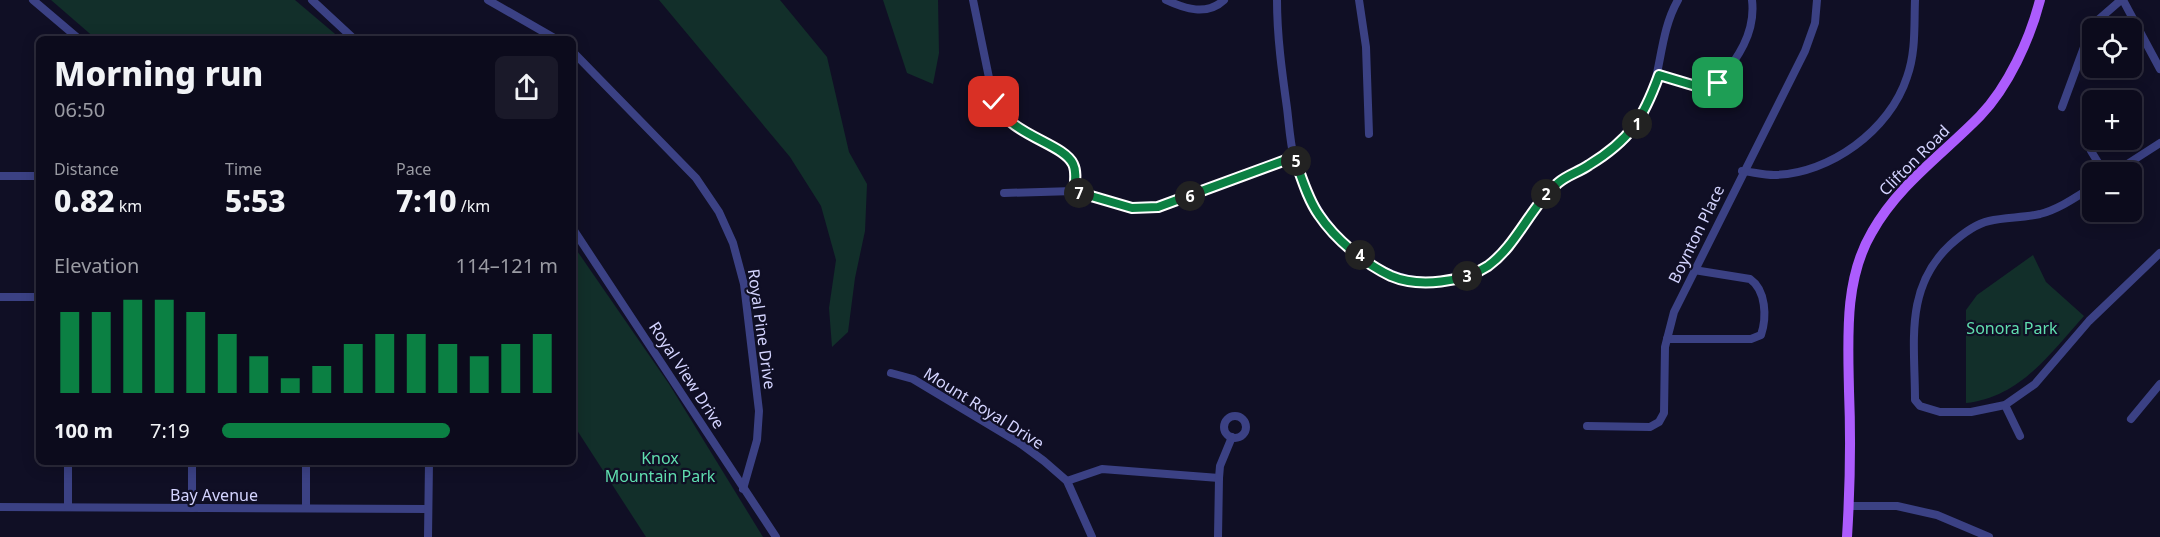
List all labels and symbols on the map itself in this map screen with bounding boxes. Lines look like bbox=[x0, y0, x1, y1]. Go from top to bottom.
pin bbox=[1692, 57, 1743, 108]
pin bbox=[968, 76, 1019, 127]
pin: 1 bbox=[1622, 109, 1652, 139]
street label: Clifton Road bbox=[1874, 120, 1954, 200]
pin: 5 bbox=[1281, 146, 1311, 176]
pin: 7 bbox=[1064, 178, 1094, 208]
pin: 2 bbox=[1531, 179, 1561, 209]
pin: 6 bbox=[1175, 181, 1205, 211]
street label: Boynton Place bbox=[1663, 181, 1729, 287]
pin: 4 bbox=[1345, 240, 1375, 270]
pin: 3 bbox=[1452, 261, 1482, 291]
street label: Royal Pine Drive bbox=[743, 267, 781, 391]
street label: Royal View Drive bbox=[644, 317, 730, 433]
park label: Sonora Park bbox=[1966, 317, 2058, 339]
street label: Mount Royal Drive bbox=[920, 362, 1048, 454]
park label: Knox Mountain Park bbox=[605, 447, 716, 487]
street label: Bay Avenue bbox=[170, 484, 258, 506]

